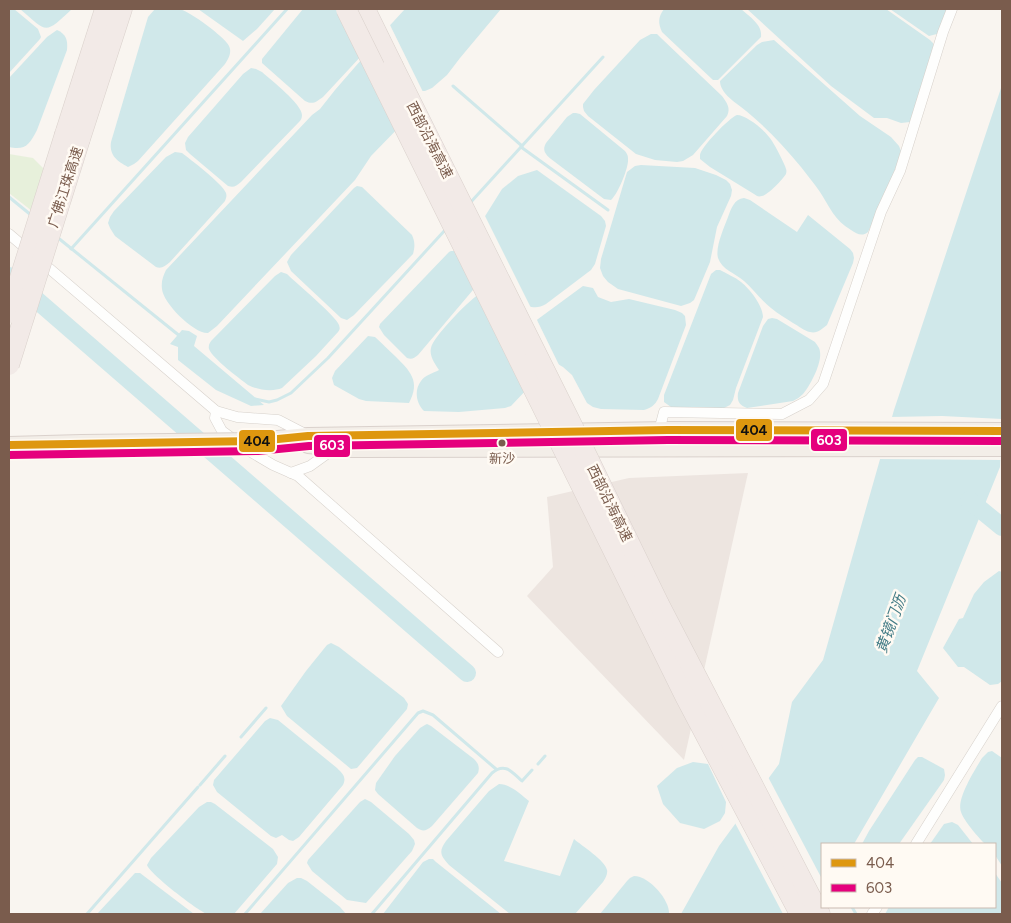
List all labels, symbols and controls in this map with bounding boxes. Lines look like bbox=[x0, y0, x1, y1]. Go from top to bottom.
street label: 西部沿海高速 bbox=[403, 99, 456, 182]
street label: 广佛江珠高速 bbox=[44, 145, 87, 230]
line badge: 404 bbox=[735, 418, 773, 442]
text: 404 bbox=[741, 422, 768, 439]
line badge: 603 bbox=[810, 428, 848, 452]
line badge: 404 bbox=[238, 429, 276, 453]
text: 603 bbox=[817, 432, 842, 449]
text: 404 bbox=[244, 433, 271, 450]
line badge: 603 bbox=[313, 434, 351, 458]
text: 603 bbox=[320, 437, 345, 454]
marker: 新沙 bbox=[497, 438, 507, 448]
place label: 新沙 bbox=[489, 451, 515, 466]
street label: 西部沿海高速 bbox=[583, 462, 636, 545]
water label: 黄镜门沥 bbox=[872, 590, 911, 655]
legend bbox=[821, 843, 996, 908]
text: 404 bbox=[866, 854, 894, 872]
text: 603 bbox=[866, 879, 892, 897]

